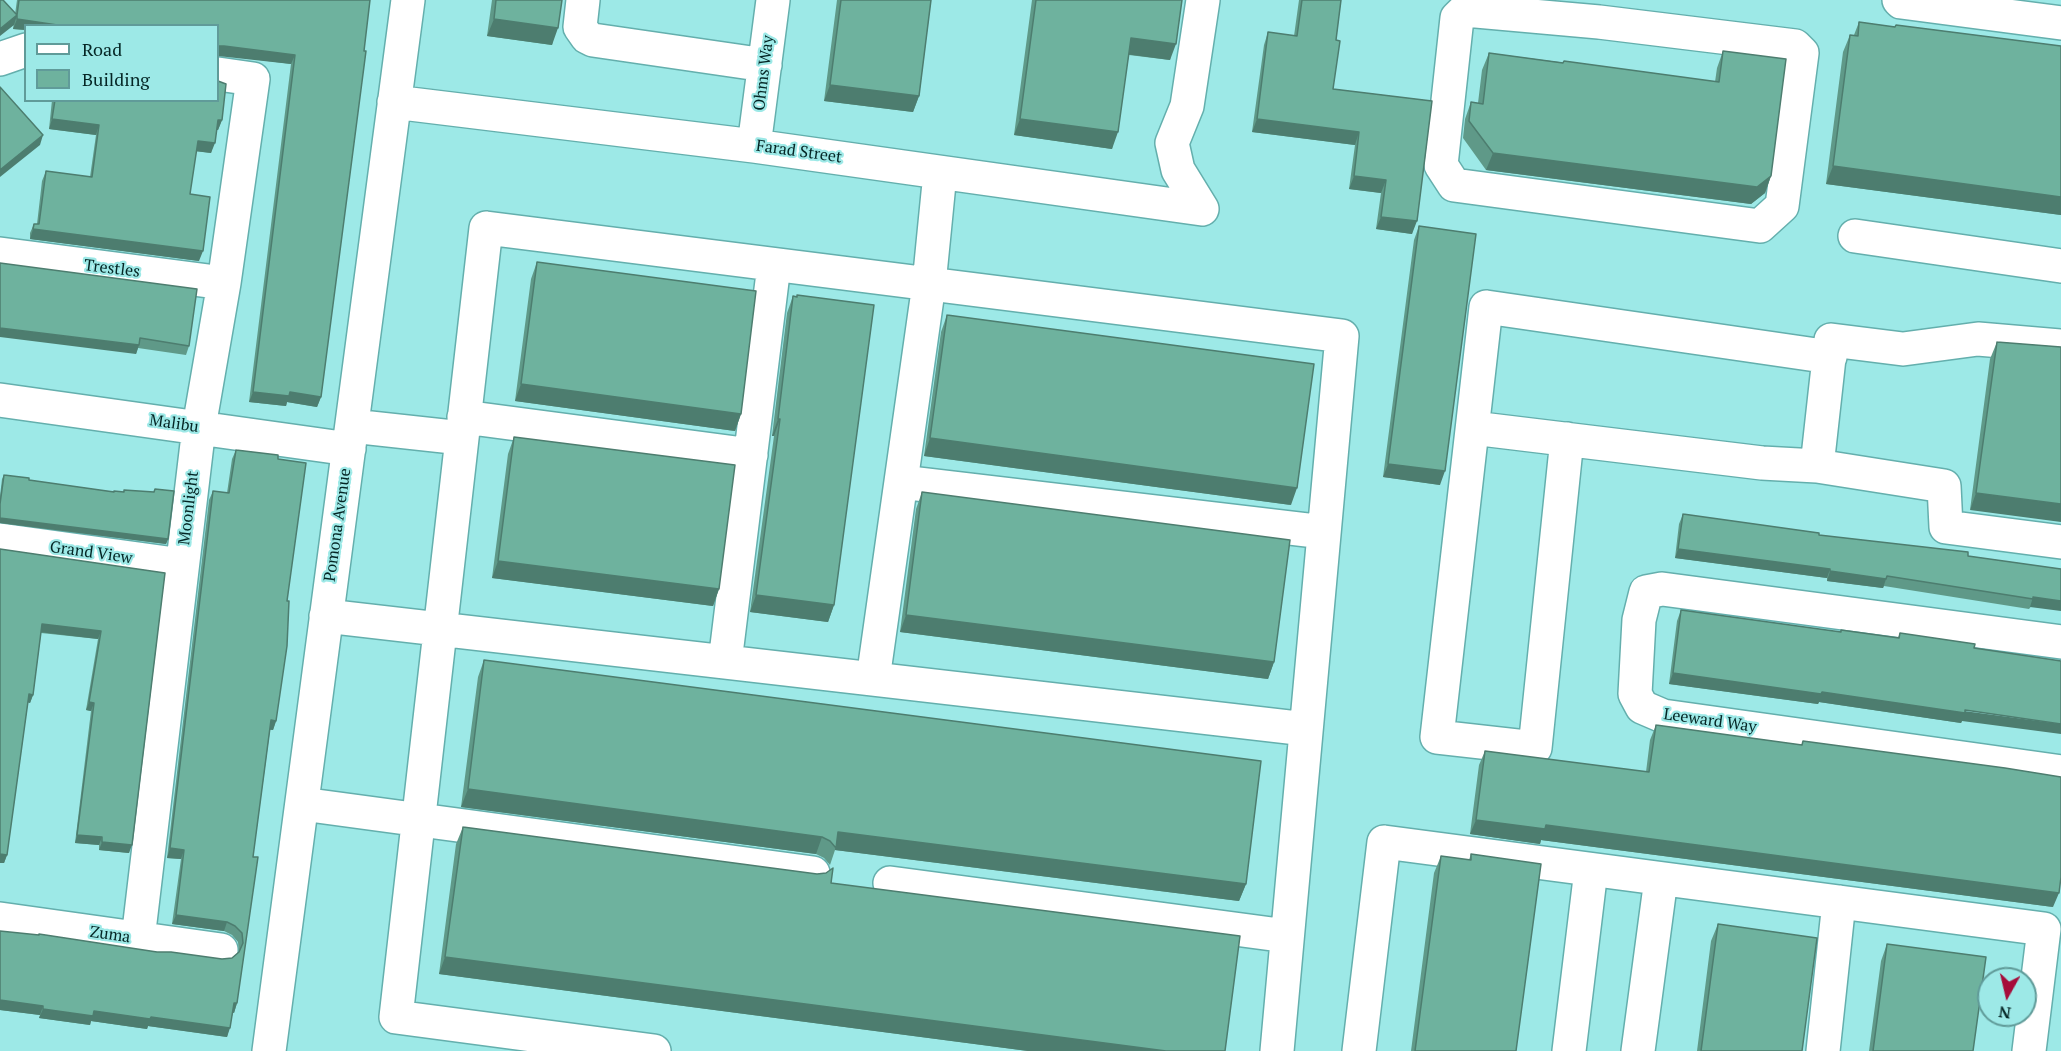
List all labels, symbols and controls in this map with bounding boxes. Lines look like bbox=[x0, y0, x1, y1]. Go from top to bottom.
legend bbox=[24, 24, 219, 102]
street label: Ohms Way bbox=[750, 34, 778, 112]
text: Road bbox=[82, 37, 122, 61]
text: Building bbox=[82, 67, 150, 91]
street label: Farad Street bbox=[755, 136, 843, 168]
street label: Trestles bbox=[83, 256, 141, 282]
street label: Malibu bbox=[148, 411, 200, 437]
street label: Pomona Avenue bbox=[321, 467, 355, 583]
street label: Moonlight bbox=[175, 470, 203, 546]
street label: Grand View bbox=[49, 538, 133, 568]
street label: Leeward Way bbox=[1662, 705, 1758, 737]
street label: Zuma bbox=[88, 923, 132, 947]
north arrow bbox=[1977, 967, 2037, 1027]
text: N bbox=[1997, 1001, 2012, 1025]

